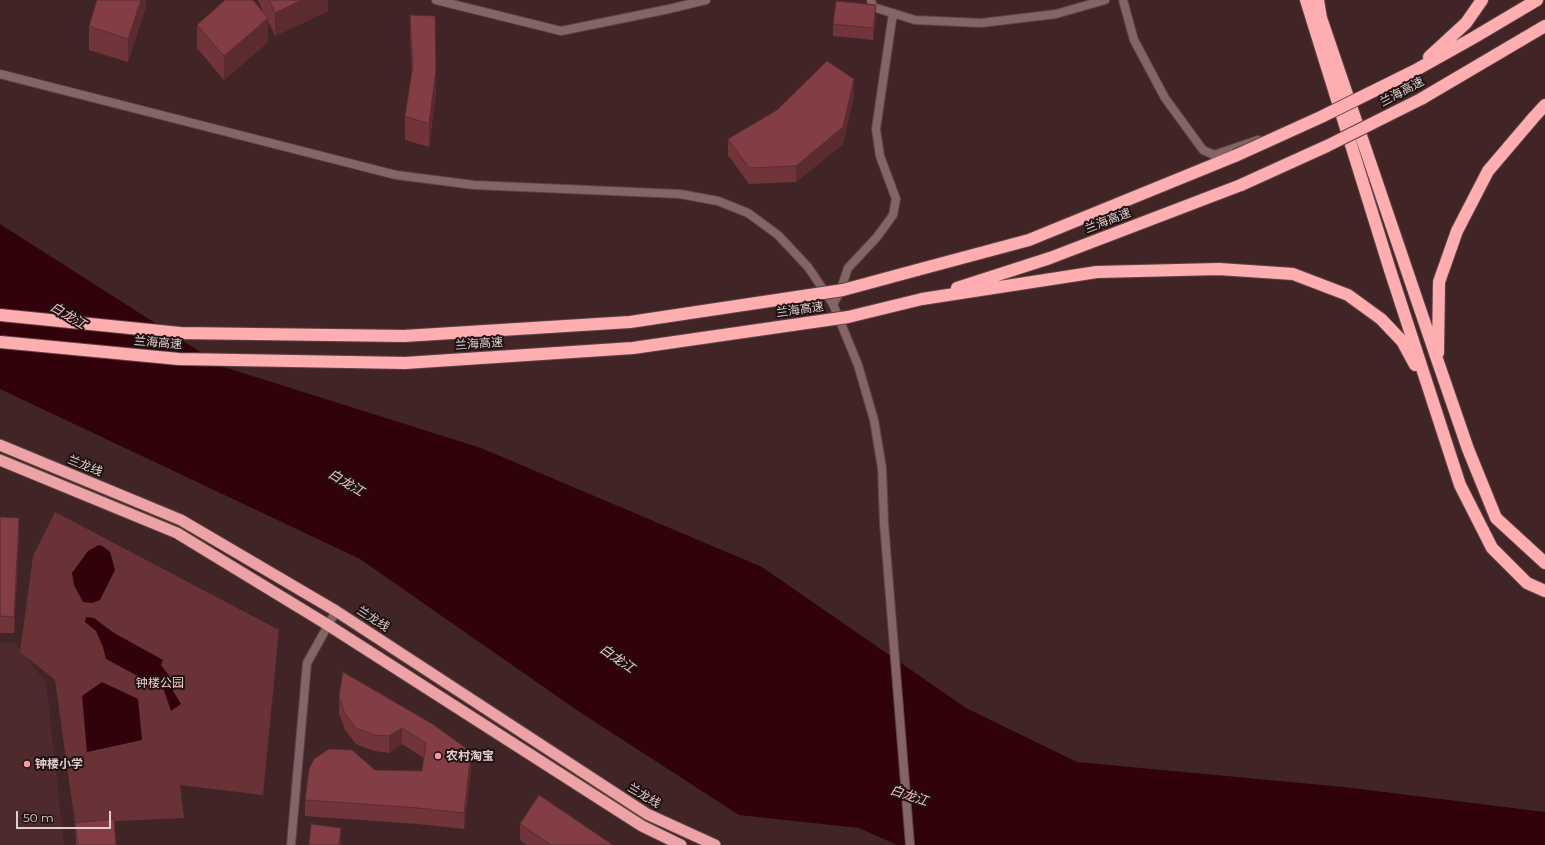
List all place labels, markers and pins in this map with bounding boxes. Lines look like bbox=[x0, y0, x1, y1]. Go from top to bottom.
place label: 农村淘宝 bbox=[446, 749, 494, 763]
marker: 农村淘宝 bbox=[433, 751, 443, 761]
place label: 钟楼小学 bbox=[35, 757, 83, 771]
marker: 钟楼小学 bbox=[22, 759, 32, 769]

